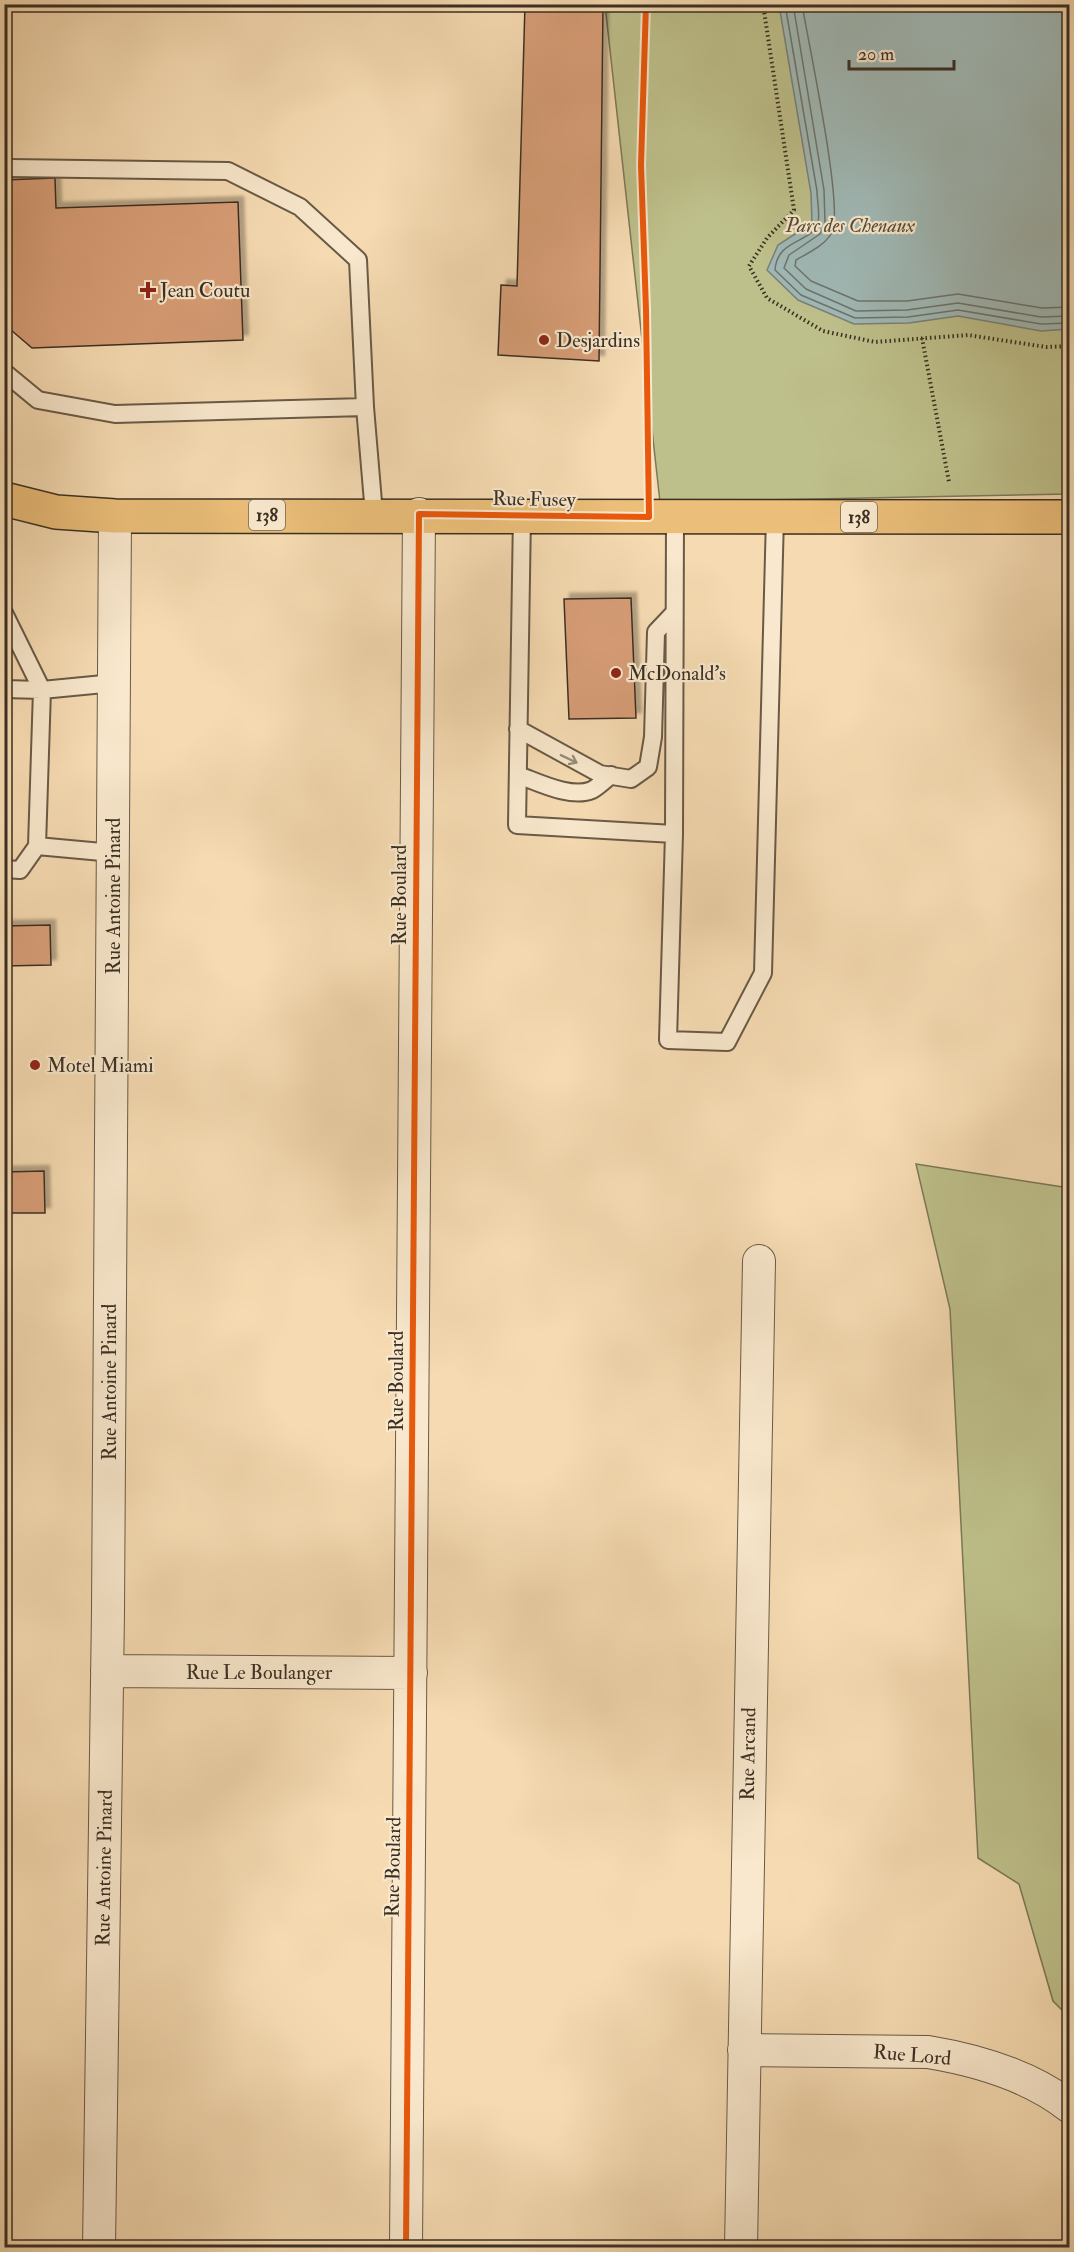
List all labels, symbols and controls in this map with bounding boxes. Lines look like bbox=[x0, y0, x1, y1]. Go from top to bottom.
scale bar bbox=[849, 33, 954, 71]
text: 20 m bbox=[858, 43, 894, 66]
park label: Parc des Chenaux bbox=[784, 213, 915, 238]
place label: Jean Coutu bbox=[159, 278, 250, 303]
marker: Jean Coutu bbox=[141, 283, 155, 297]
place label: Desjardins bbox=[556, 328, 640, 353]
marker: Desjardins bbox=[537, 333, 551, 347]
street label: Rue Fusey bbox=[492, 486, 577, 512]
road number: 138 bbox=[249, 500, 285, 530]
road number: 138 bbox=[841, 502, 877, 532]
place label: McDonald's bbox=[628, 661, 726, 686]
marker: McDonald's bbox=[609, 666, 623, 680]
one-way arrow bbox=[560, 753, 578, 765]
street label: Rue Antoine Pinard bbox=[101, 817, 126, 974]
street label: Rue Boulard bbox=[387, 845, 412, 945]
place label: Motel Miami bbox=[47, 1053, 154, 1078]
marker: Motel Miami bbox=[28, 1058, 42, 1072]
street label: Rue Antoine Pinard bbox=[97, 1303, 122, 1460]
street label: Rue Boulard bbox=[384, 1331, 409, 1431]
street label: Rue Le Boulanger bbox=[186, 1660, 333, 1685]
street label: Rue Arcand bbox=[735, 1707, 761, 1801]
street label: Rue Antoine Pinard bbox=[90, 1789, 118, 1947]
street label: Rue Boulard bbox=[380, 1816, 406, 1918]
street label: Rue Lord bbox=[872, 2039, 952, 2071]

